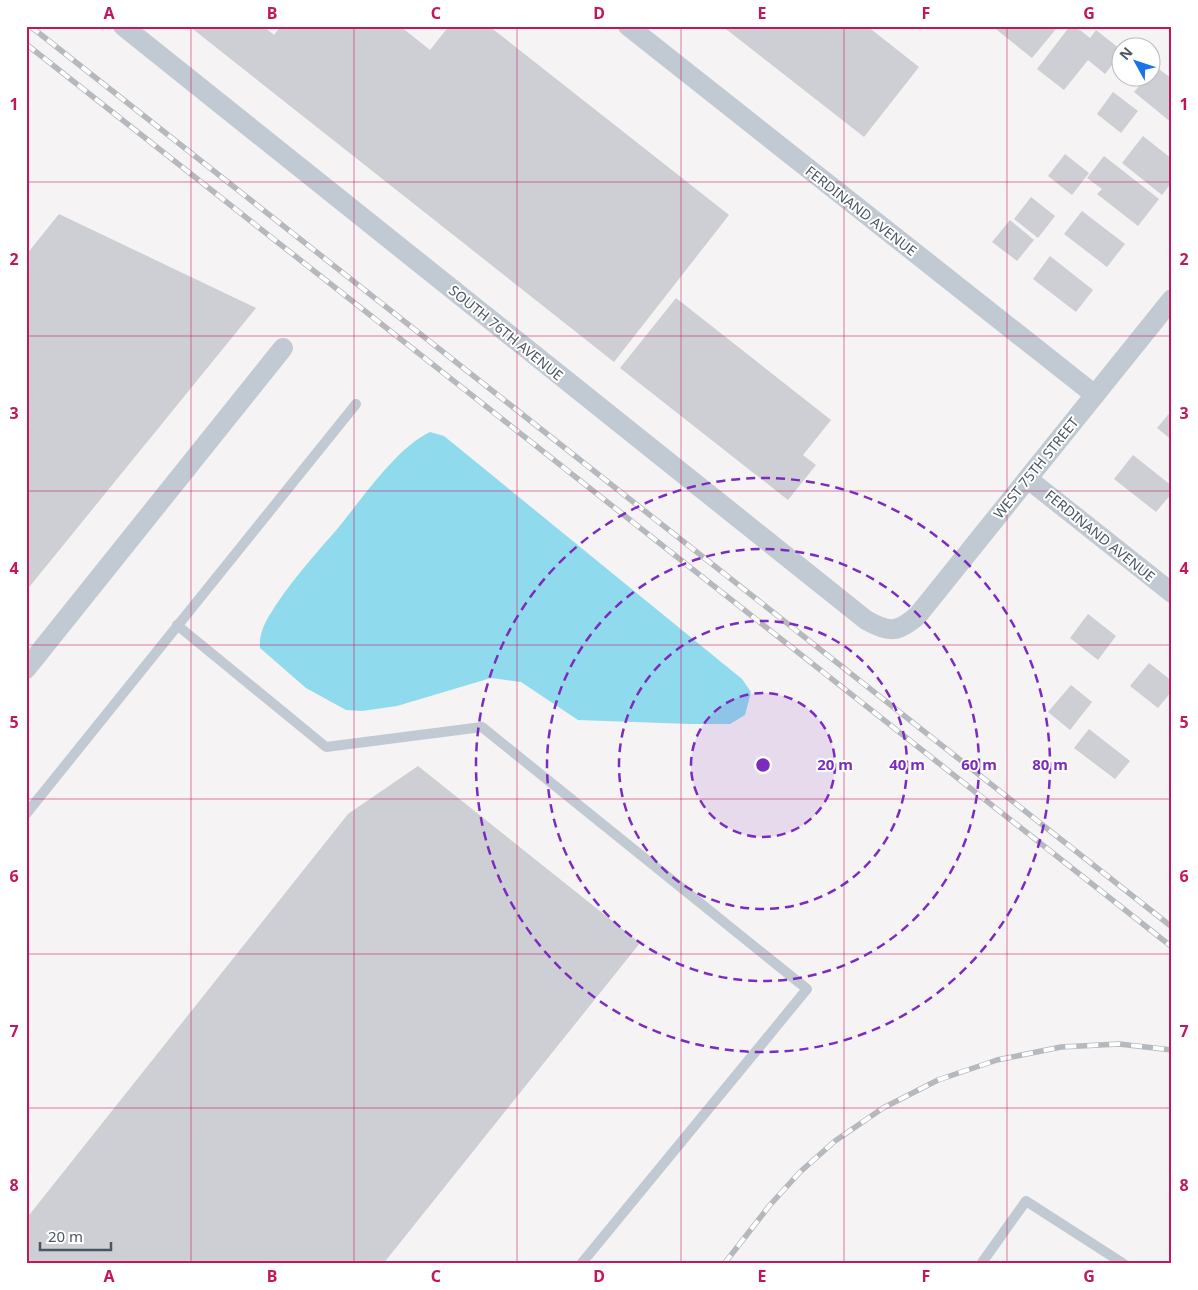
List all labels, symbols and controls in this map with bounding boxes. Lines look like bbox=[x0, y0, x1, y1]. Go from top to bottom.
text: A bbox=[103, 2, 115, 24]
text: B bbox=[267, 2, 277, 24]
text: C bbox=[431, 2, 441, 24]
text: D bbox=[593, 2, 605, 24]
text: E bbox=[758, 2, 767, 24]
text: F bbox=[922, 2, 930, 24]
text: G bbox=[1083, 2, 1095, 24]
north arrow bbox=[1110, 38, 1160, 88]
text: N bbox=[1115, 43, 1137, 64]
text: 1 bbox=[9, 93, 19, 115]
text: 1 bbox=[1179, 93, 1189, 115]
street label: FERDINAND AVENUE bbox=[802, 161, 921, 260]
text: 2 bbox=[9, 248, 19, 270]
text: 2 bbox=[1179, 248, 1189, 270]
street label: SOUTH 76TH AVENUE bbox=[445, 281, 567, 385]
text: 3 bbox=[9, 402, 19, 424]
text: 3 bbox=[1179, 402, 1189, 424]
street label: WEST 75TH STREET bbox=[989, 413, 1083, 522]
street label: FERDINAND AVENUE bbox=[1041, 485, 1159, 586]
text: 4 bbox=[9, 557, 19, 579]
text: 4 bbox=[1179, 557, 1189, 579]
text: 5 bbox=[9, 711, 19, 733]
text: 5 bbox=[1179, 711, 1189, 733]
text: 20 m bbox=[817, 754, 853, 774]
text: 40 m bbox=[889, 754, 925, 774]
text: 60 m bbox=[961, 754, 997, 774]
text: 80 m bbox=[1032, 754, 1068, 774]
centre of rings bbox=[754, 756, 772, 774]
text: 6 bbox=[9, 865, 19, 887]
text: 6 bbox=[1179, 865, 1189, 887]
text: 7 bbox=[9, 1020, 19, 1042]
text: 7 bbox=[1179, 1020, 1189, 1042]
text: 8 bbox=[9, 1174, 19, 1196]
text: 8 bbox=[1179, 1174, 1189, 1196]
scale bar bbox=[40, 1220, 111, 1252]
text: 20 m bbox=[48, 1226, 83, 1246]
text: A bbox=[103, 1265, 115, 1287]
text: B bbox=[267, 1265, 277, 1287]
text: C bbox=[431, 1265, 441, 1287]
text: D bbox=[593, 1265, 605, 1287]
text: E bbox=[758, 1265, 767, 1287]
text: F bbox=[922, 1265, 930, 1287]
text: G bbox=[1083, 1265, 1095, 1287]

